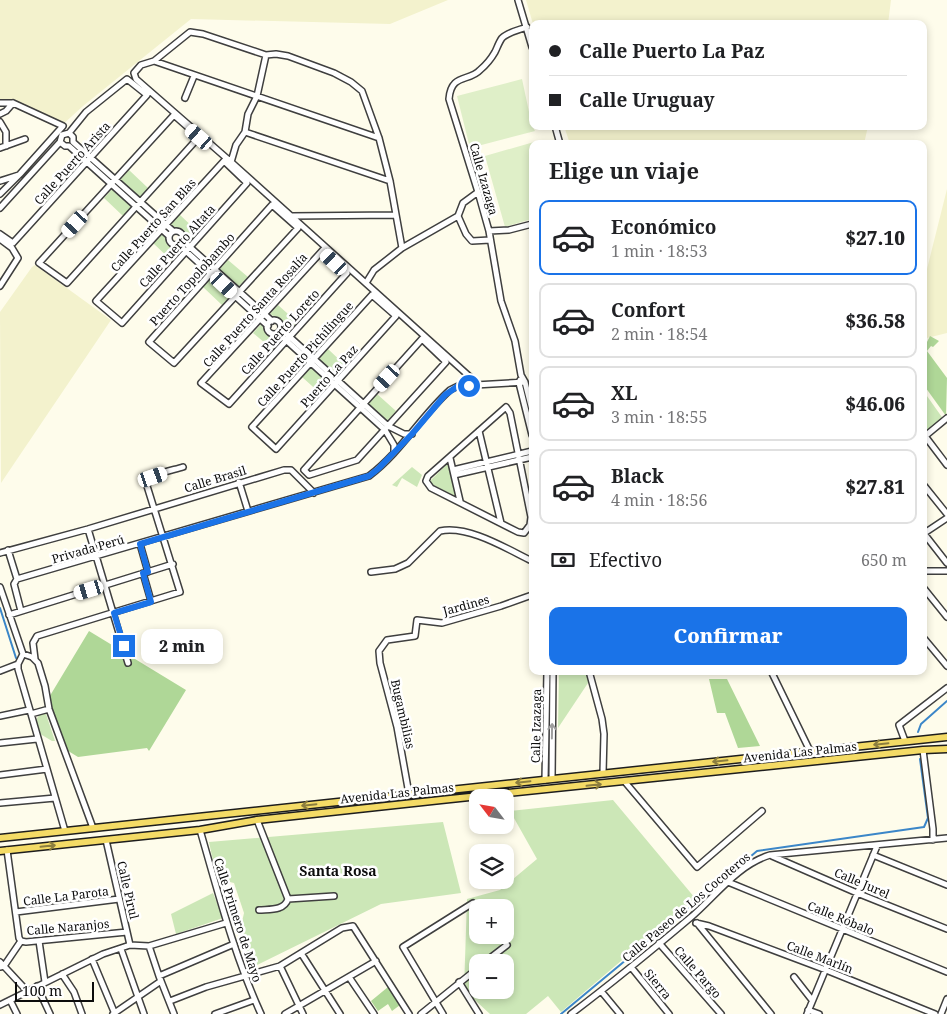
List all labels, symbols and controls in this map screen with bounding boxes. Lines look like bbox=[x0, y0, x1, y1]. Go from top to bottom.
text: Calle Puerto La Paz bbox=[579, 38, 765, 64]
text: Calle Uruguay bbox=[579, 87, 714, 113]
street label: Calle Puerto Arista bbox=[30, 118, 114, 208]
car bbox=[182, 121, 215, 153]
street label: Calle Izazaga bbox=[466, 141, 503, 217]
text: Elige un viaje bbox=[549, 155, 699, 185]
street label: Calle Puerto San Blas bbox=[106, 175, 200, 275]
street label: Calle Puerto Altata bbox=[135, 201, 219, 291]
car bbox=[59, 208, 90, 240]
text: Económico bbox=[611, 214, 717, 240]
icon: car bbox=[551, 215, 596, 260]
text: $27.10 bbox=[845, 225, 905, 251]
street label: Puerto Topolobambo bbox=[146, 229, 238, 329]
text: 1 min · 18:53 bbox=[611, 240, 707, 262]
car bbox=[317, 246, 350, 278]
street label: Calle Puerto Santa Rosalía bbox=[199, 249, 311, 371]
car bbox=[207, 269, 240, 301]
street label: Calle Puerto Loreto bbox=[237, 285, 323, 379]
text: Confort bbox=[611, 297, 685, 323]
street label: Calle Puerto Pichilingue bbox=[253, 298, 357, 410]
icon: car bbox=[551, 298, 596, 343]
text: $36.58 bbox=[845, 308, 905, 334]
text: 2 min · 18:54 bbox=[611, 323, 707, 345]
street label: Puerto La Paz bbox=[296, 341, 362, 411]
car bbox=[371, 362, 402, 394]
route start bbox=[458, 375, 480, 397]
text: XL bbox=[611, 380, 637, 406]
icon: car bbox=[551, 381, 596, 426]
text: $46.06 bbox=[845, 391, 905, 417]
text: 3 min · 18:55 bbox=[611, 406, 707, 428]
street label: Calle Brasil bbox=[182, 461, 248, 496]
text: Black bbox=[611, 463, 664, 489]
icon: car bbox=[551, 464, 596, 509]
car bbox=[136, 465, 169, 489]
text: $27.81 bbox=[845, 474, 905, 500]
text: 4 min · 18:56 bbox=[611, 489, 707, 511]
street label: Privada Perú bbox=[50, 530, 127, 567]
icon: cash bbox=[549, 546, 577, 574]
text: Efectivo bbox=[589, 547, 662, 573]
text: 650 m bbox=[861, 549, 907, 571]
car bbox=[72, 578, 105, 602]
street label: Jardines bbox=[440, 591, 491, 620]
button: Confirmar bbox=[549, 607, 907, 665]
callout: 2 min bbox=[142, 628, 224, 664]
route end bbox=[113, 635, 135, 657]
text: 2 min bbox=[159, 635, 205, 657]
street label: Bugambilias bbox=[387, 678, 419, 750]
street label: Calle Izazaga bbox=[527, 688, 545, 763]
one-way arrow bbox=[548, 723, 557, 739]
street label: Avenida Las Palmas bbox=[742, 738, 858, 766]
one-way arrow bbox=[873, 739, 889, 749]
one-way arrow bbox=[712, 756, 728, 766]
one-way arrow bbox=[515, 778, 531, 787]
street label: Avenida Las Palmas bbox=[339, 779, 455, 807]
one-way arrow bbox=[586, 780, 602, 790]
north arrow bbox=[469, 789, 514, 834]
map controls bbox=[469, 789, 514, 999]
one-way arrow bbox=[302, 800, 318, 810]
one-way arrow bbox=[40, 841, 56, 851]
button: layers bbox=[469, 844, 514, 889]
street label: Calle Paseo de Los Cocoteros bbox=[618, 848, 754, 966]
street label: Calle Primero de Mayo bbox=[210, 856, 266, 984]
street label: Calle Pirul bbox=[113, 859, 143, 921]
district label: Santa Rosa bbox=[299, 861, 377, 880]
street label: Calle Jurel bbox=[832, 864, 893, 902]
street label: Calle La Parota bbox=[22, 882, 110, 910]
street label: Calle Róbalo bbox=[805, 897, 877, 939]
button: + bbox=[469, 899, 514, 944]
street label: Calle Naranjos bbox=[26, 915, 110, 939]
street label: Calle Marlín bbox=[784, 937, 856, 978]
street label: Calle Pargo bbox=[671, 942, 726, 1002]
button: − bbox=[469, 954, 514, 999]
street label: Sierra bbox=[641, 965, 676, 1003]
scale bar bbox=[15, 979, 94, 1002]
text: 100 m bbox=[22, 981, 62, 1000]

